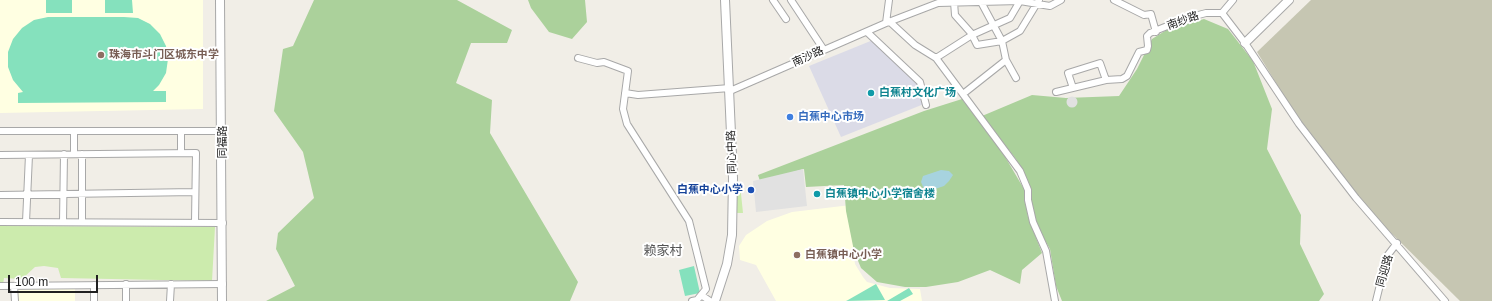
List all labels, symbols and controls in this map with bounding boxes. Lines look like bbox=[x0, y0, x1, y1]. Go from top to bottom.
street label: 南纱路 bbox=[1165, 9, 1201, 33]
street label: 南沙路 bbox=[790, 44, 826, 70]
place label: 珠海市斗门区城东中学 bbox=[109, 48, 219, 62]
marker: 珠海市斗门区城东中学 bbox=[96, 50, 106, 60]
place label: 白蕉村文化广场 bbox=[879, 86, 956, 100]
marker: 白蕉村文化广场 bbox=[866, 88, 876, 98]
place label: 白蕉中心市场 bbox=[798, 110, 864, 124]
marker: 白蕉中心市场 bbox=[785, 112, 795, 122]
street label: 同福路 bbox=[216, 126, 230, 158]
street label: 同心中路 bbox=[725, 130, 739, 174]
place label: 白蕉中心小学 bbox=[677, 183, 743, 197]
marker: 白蕉中心小学 bbox=[746, 185, 756, 195]
place label: 白蕉镇中心小学宿舍楼 bbox=[825, 187, 935, 201]
marker: 白蕉镇中心小学宿舍楼 bbox=[812, 189, 822, 199]
district label: 赖家村 bbox=[644, 243, 682, 259]
place label: 白蕉镇中心小学 bbox=[805, 248, 882, 262]
marker: 白蕉镇中心小学 bbox=[792, 250, 802, 260]
street label: 同迎路 bbox=[1374, 253, 1396, 289]
scale bar bbox=[10, 267, 100, 293]
text: 100 m bbox=[15, 275, 48, 289]

